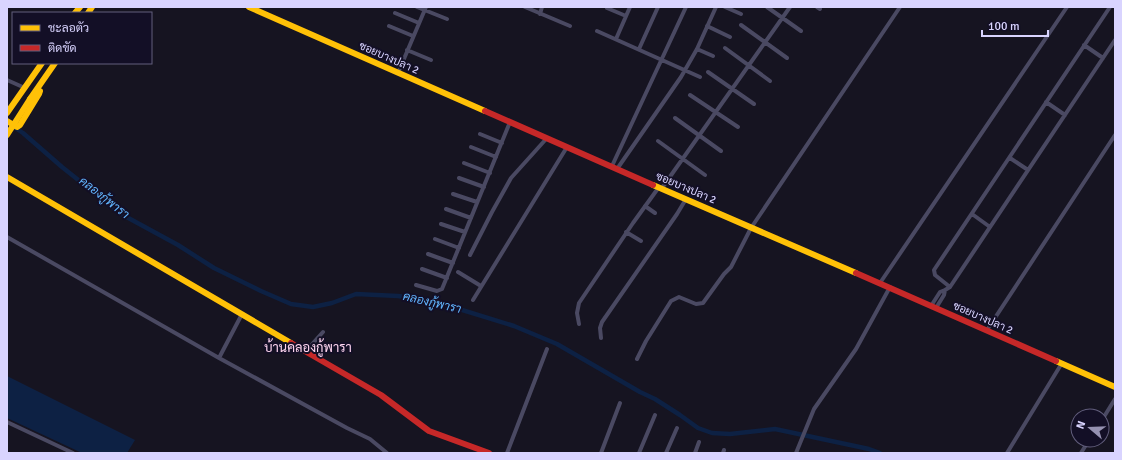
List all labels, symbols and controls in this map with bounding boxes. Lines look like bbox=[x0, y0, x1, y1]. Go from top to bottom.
legend bbox=[12, 12, 152, 64]
scale bar bbox=[982, 12, 1048, 38]
text: 100 m bbox=[988, 19, 1020, 34]
text: ชะลอตัว bbox=[48, 21, 89, 36]
street label: ซอยบางปลา 2 bbox=[357, 39, 421, 77]
text: ติดขัด bbox=[48, 41, 77, 56]
street label: ซอยบางปลา 2 bbox=[654, 169, 718, 207]
water label: คลองกู้พารา bbox=[76, 174, 132, 222]
water label: คลองกู้พารา bbox=[401, 289, 463, 317]
street label: ซอยบางปลา 2 bbox=[951, 299, 1015, 337]
district label: บ้านคลองกู้พารา bbox=[264, 338, 352, 357]
north arrow bbox=[1070, 408, 1110, 448]
text: N bbox=[1074, 419, 1088, 431]

